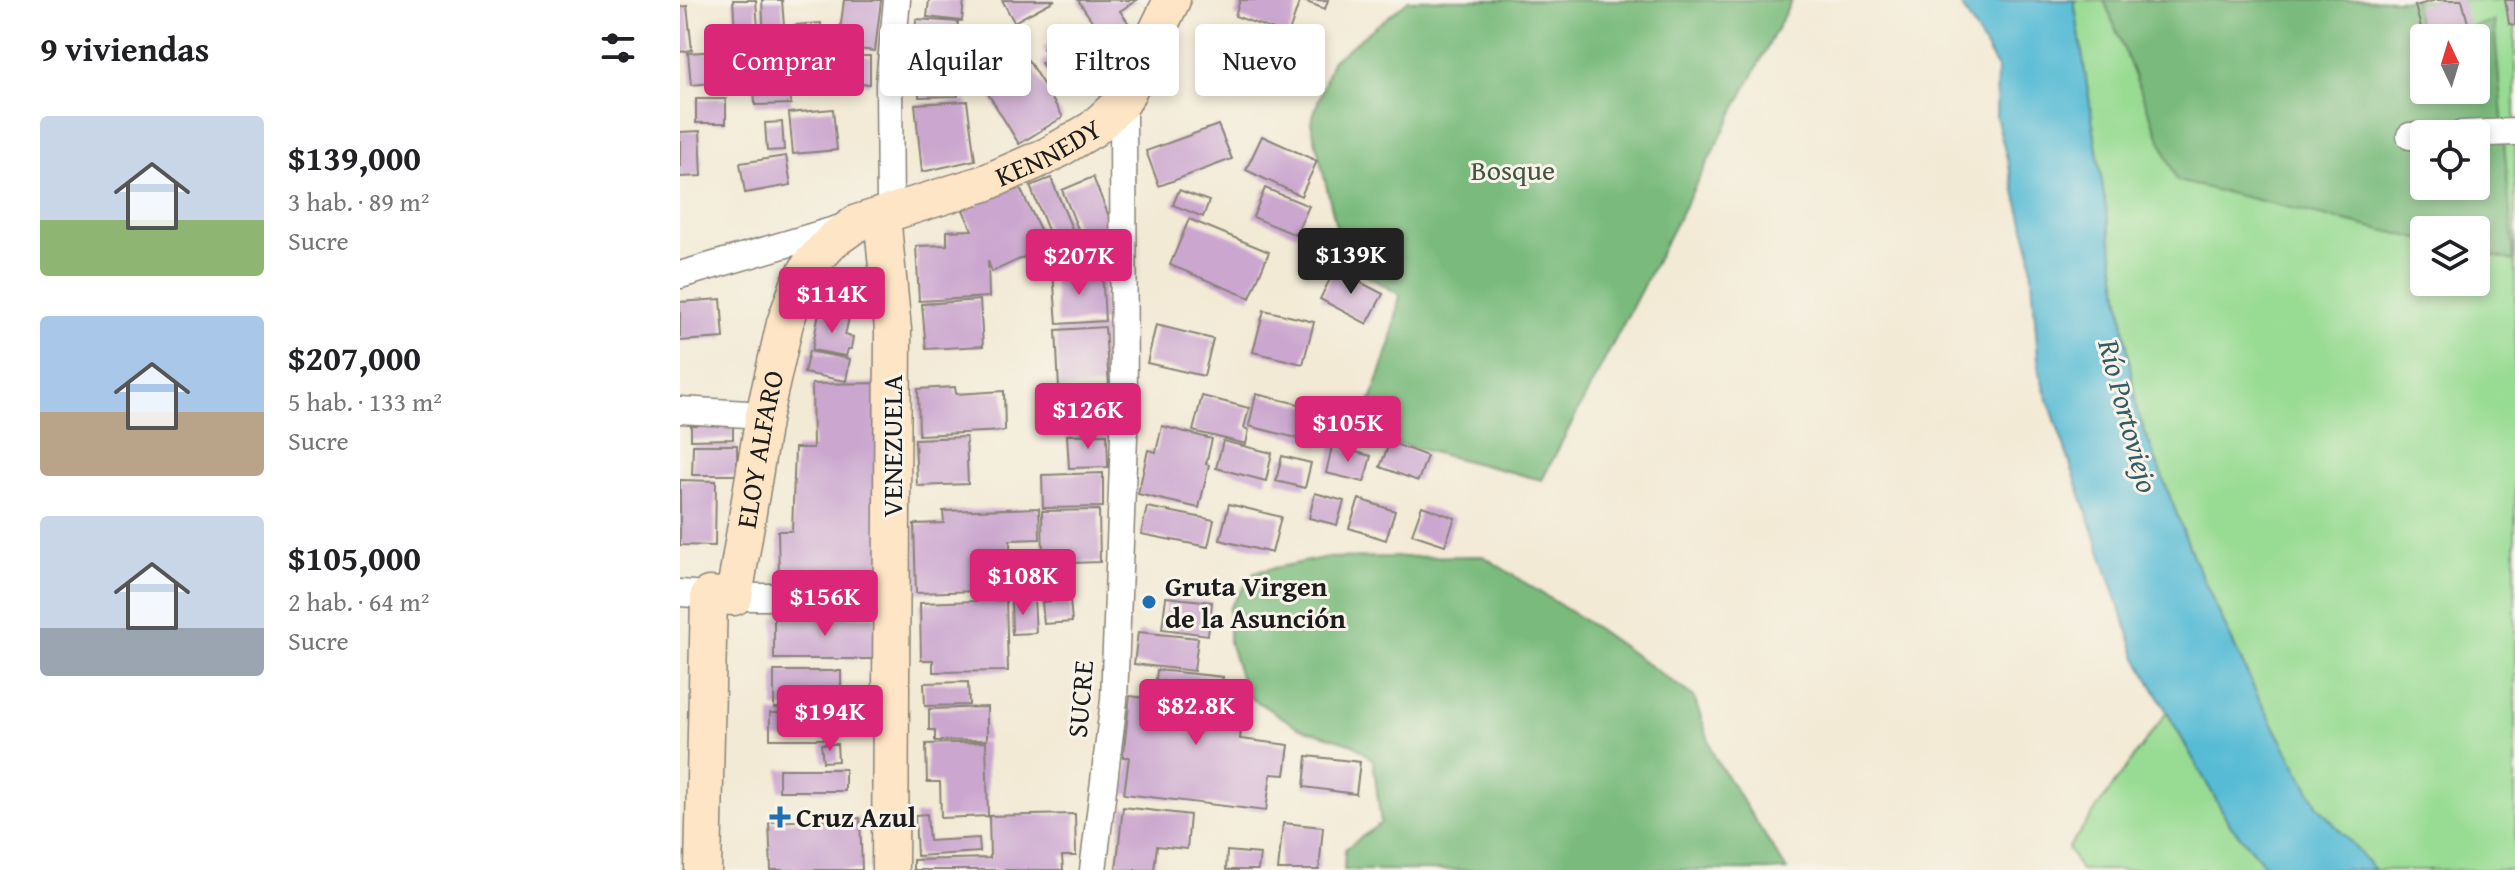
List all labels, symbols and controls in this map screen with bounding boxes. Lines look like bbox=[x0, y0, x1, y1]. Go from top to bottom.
text: 9 viviendas bbox=[40, 24, 209, 73]
chip: Comprar bbox=[704, 24, 864, 96]
chip: Alquilar bbox=[880, 24, 1031, 96]
chip: Filtros bbox=[1047, 24, 1179, 96]
chip: Nuevo bbox=[1195, 24, 1325, 96]
north arrow bbox=[2410, 24, 2490, 104]
map controls bbox=[2410, 24, 2490, 296]
icon: filters bbox=[596, 26, 640, 70]
street label: KENNEDY bbox=[988, 108, 1109, 196]
button: locate bbox=[2410, 120, 2490, 200]
text: $139,000 bbox=[288, 133, 421, 182]
icon: home bbox=[104, 148, 200, 244]
park label: Bosque bbox=[1471, 149, 1555, 190]
text: 3 hab. · 89 m² bbox=[288, 182, 429, 221]
button: layers bbox=[2410, 216, 2490, 296]
text: Sucre bbox=[288, 221, 349, 260]
pin: $139K bbox=[1295, 228, 1407, 296]
pin: $207K bbox=[1023, 229, 1135, 297]
text: $139K bbox=[1316, 234, 1386, 273]
text: $207K bbox=[1044, 235, 1114, 274]
pin: $114K bbox=[776, 267, 888, 335]
text: $114K bbox=[797, 273, 867, 312]
text: $207,000 bbox=[288, 333, 421, 382]
water label: Río Portoviejo bbox=[2087, 333, 2171, 497]
icon: home bbox=[104, 348, 200, 444]
street label: ELOY ALFARO bbox=[725, 366, 794, 531]
street label: VENEZUELA bbox=[871, 374, 912, 518]
text: 5 hab. · 133 m² bbox=[288, 382, 442, 421]
pin: $126K bbox=[1032, 383, 1144, 451]
text: $126K bbox=[1053, 389, 1123, 428]
pin: $105K bbox=[1292, 396, 1404, 464]
text: $105K bbox=[1313, 402, 1383, 441]
text: Sucre bbox=[288, 421, 349, 460]
text: $105,000 bbox=[288, 533, 421, 582]
icon: home bbox=[104, 548, 200, 644]
pin: $108K bbox=[967, 549, 1079, 617]
text: $108K bbox=[988, 555, 1058, 594]
place label: Gruta Virgen de la Asunción bbox=[1165, 565, 1346, 638]
pin: $156K bbox=[769, 570, 881, 638]
text: $156K bbox=[790, 576, 860, 615]
text: 2 hab. · 64 m² bbox=[288, 582, 429, 621]
marker: Gruta Virgen de la Asunción bbox=[1140, 593, 1158, 611]
text: Sucre bbox=[288, 621, 349, 660]
street label: SUCRE bbox=[1056, 659, 1103, 739]
pin: $82.8K bbox=[1131, 679, 1261, 747]
pin: $194K bbox=[774, 685, 886, 753]
text: $82.8K bbox=[1157, 685, 1235, 724]
text: $194K bbox=[795, 691, 865, 730]
place label: Cruz Azul bbox=[796, 796, 917, 837]
marker: Cruz Azul bbox=[771, 808, 789, 826]

